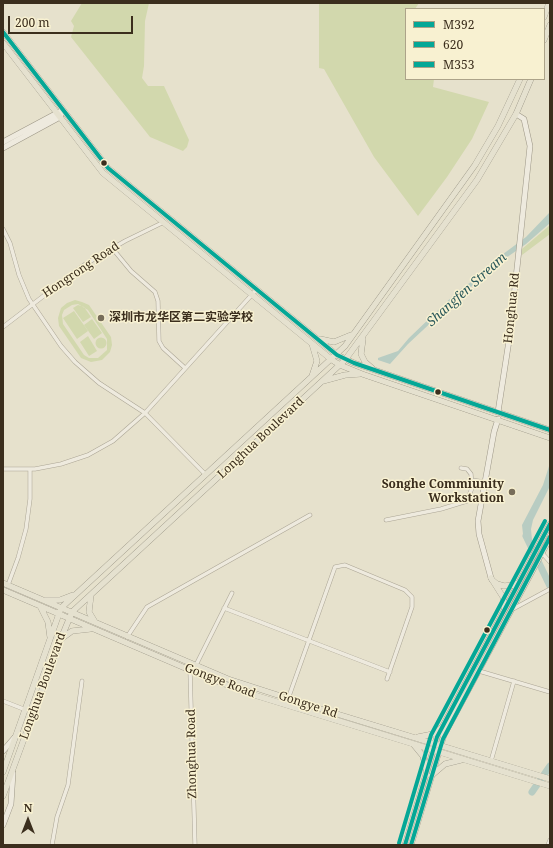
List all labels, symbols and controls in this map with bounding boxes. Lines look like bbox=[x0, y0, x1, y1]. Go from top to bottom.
scale bar bbox=[10, 8, 135, 34]
legend bbox=[405, 8, 545, 80]
text: 200 m bbox=[15, 14, 50, 31]
text: M392 bbox=[443, 16, 474, 33]
text: 620 bbox=[443, 36, 463, 53]
text: M353 bbox=[443, 56, 474, 73]
unlabelled marker bbox=[99, 158, 109, 168]
street label: Hongrong Road bbox=[40, 239, 122, 301]
water label: Shangfen Stream bbox=[424, 250, 510, 330]
street label: Honghua Rd bbox=[501, 272, 523, 344]
place label: 深圳市龙华区第二实验学校 bbox=[109, 311, 253, 325]
marker: 深圳市龙华区第二实验学校 bbox=[96, 313, 106, 323]
unlabelled marker bbox=[433, 387, 443, 397]
street label: Longhua Boulevard bbox=[215, 394, 307, 482]
place label: Songhe Commiunity Workstation bbox=[382, 478, 504, 506]
marker: Songhe Commiunity Workstation bbox=[507, 487, 517, 497]
unlabelled marker bbox=[482, 625, 492, 635]
street label: Longhua Boulevard bbox=[17, 630, 69, 742]
street label: Gongye Road bbox=[182, 661, 258, 701]
street label: Gongye Rd bbox=[277, 689, 339, 721]
street label: Zhonghua Road bbox=[184, 709, 200, 799]
north arrow bbox=[8, 800, 48, 840]
text: N bbox=[24, 800, 32, 815]

